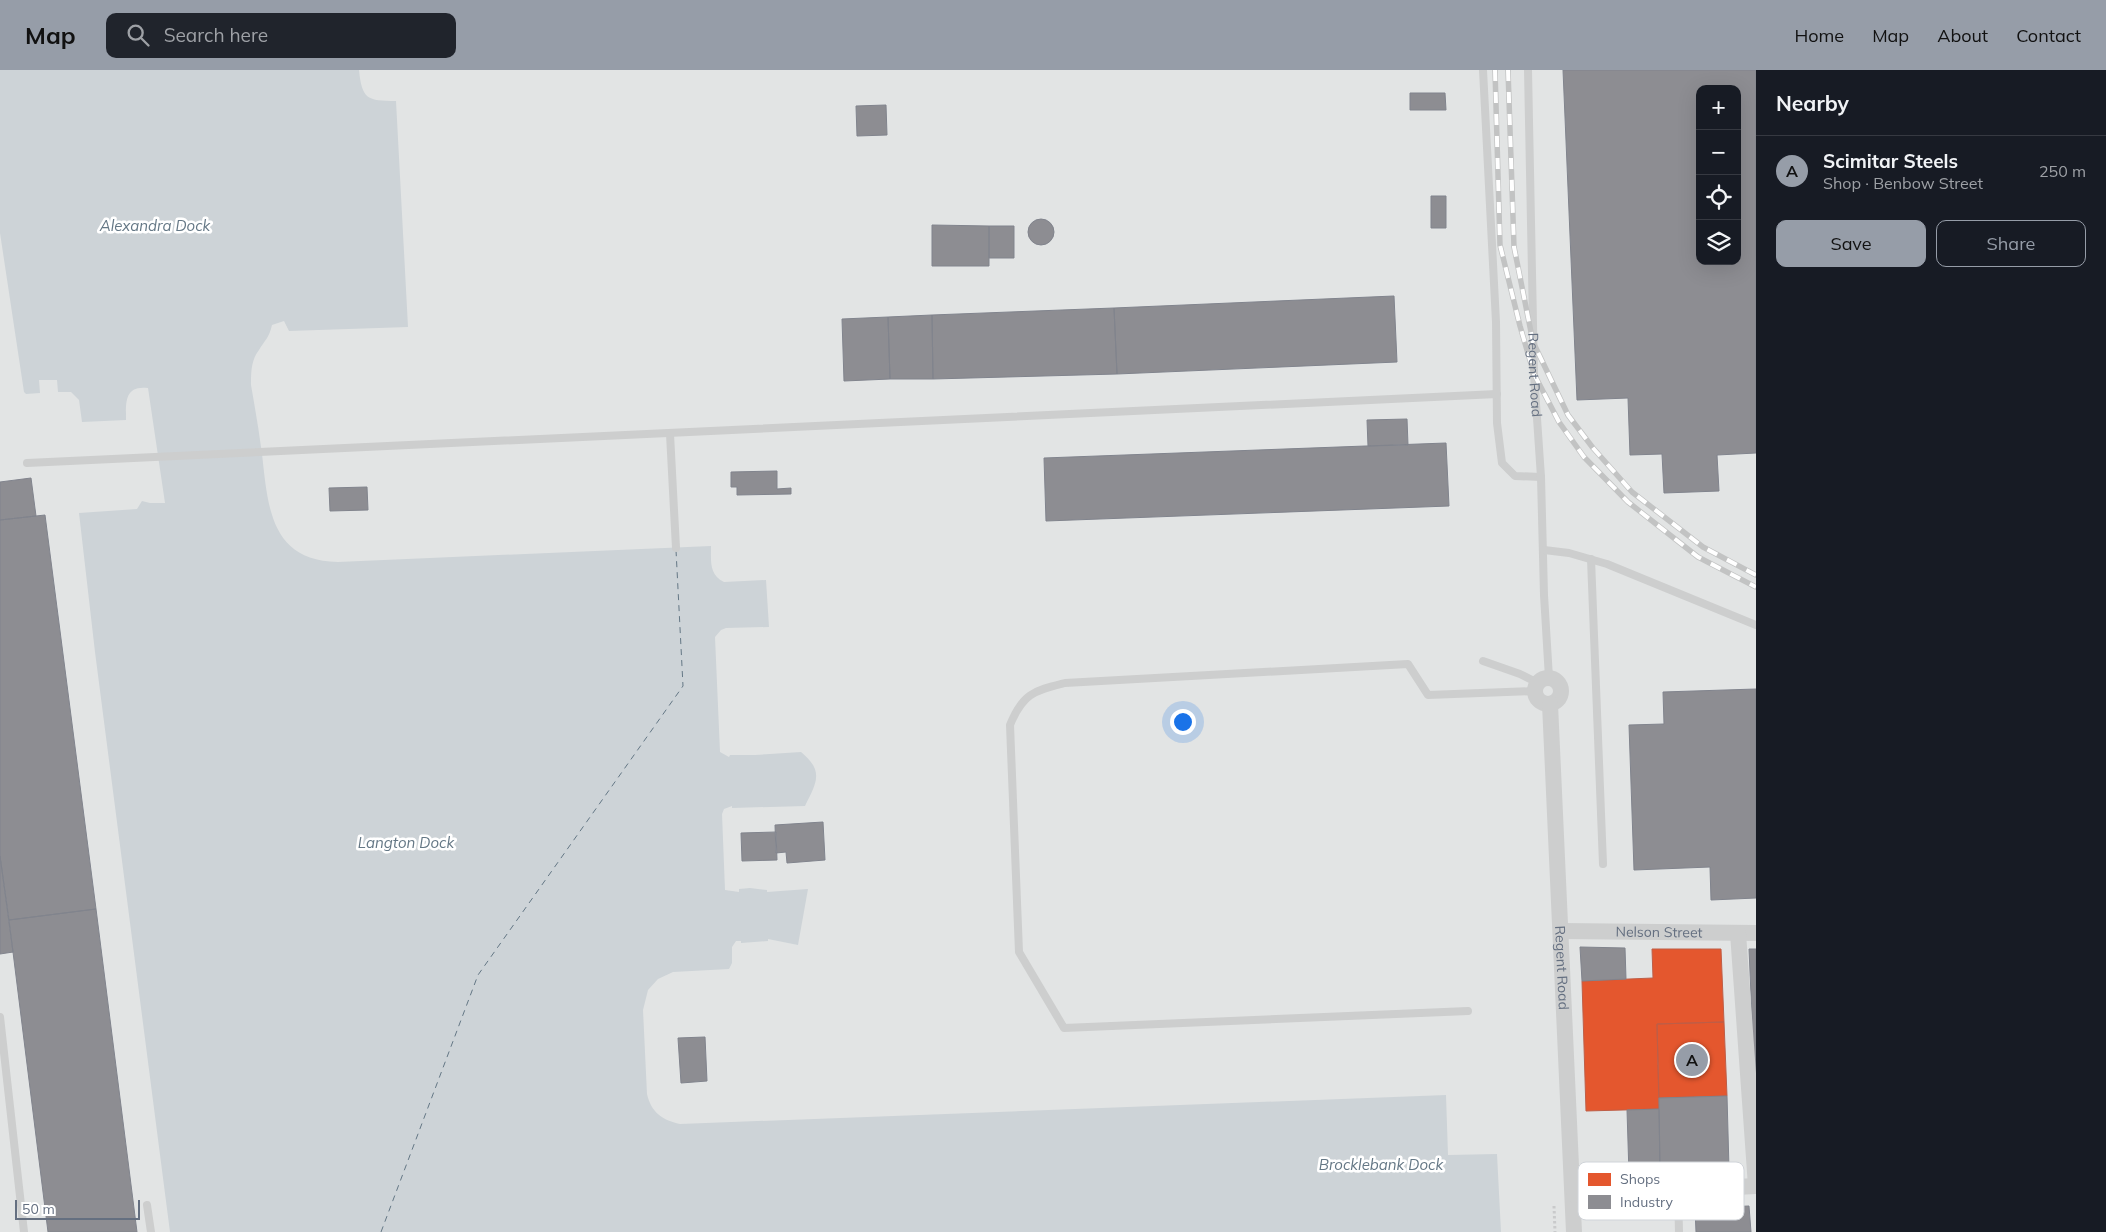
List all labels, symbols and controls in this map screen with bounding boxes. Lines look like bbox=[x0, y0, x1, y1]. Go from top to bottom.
search box bbox=[106, 13, 456, 58]
text: Map bbox=[25, 20, 76, 50]
icon: search bbox=[124, 21, 152, 49]
text: Search here bbox=[164, 23, 268, 47]
text: Home bbox=[1794, 24, 1844, 47]
text: Map bbox=[1872, 24, 1909, 47]
text: About bbox=[1937, 24, 1988, 47]
text: Contact bbox=[2016, 24, 2081, 47]
map controls bbox=[1696, 85, 1741, 265]
button: + bbox=[1696, 85, 1741, 130]
text: Nearby bbox=[1776, 90, 1849, 116]
button: − bbox=[1696, 130, 1741, 175]
text: Scimitar Steels bbox=[1823, 149, 1958, 173]
text: A bbox=[1786, 161, 1798, 181]
text: 250 m bbox=[2039, 161, 2086, 181]
text: Shop · Benbow Street bbox=[1823, 173, 1983, 193]
button: locate bbox=[1696, 175, 1741, 220]
water label: Alexandra Dock bbox=[99, 216, 212, 235]
button: layers bbox=[1696, 220, 1741, 265]
button: Save bbox=[1776, 220, 1926, 267]
button: Share bbox=[1936, 220, 2086, 267]
street label: Regent Road bbox=[1524, 333, 1546, 418]
your location bbox=[1170, 709, 1196, 735]
water label: Langton Dock bbox=[358, 833, 455, 852]
street label: Nelson Street bbox=[1615, 923, 1703, 941]
street label: Regent Road bbox=[1551, 925, 1573, 1010]
pin: A bbox=[1676, 1041, 1708, 1079]
water label: Brocklebank Dock bbox=[1319, 1155, 1444, 1174]
legend bbox=[1578, 1162, 1744, 1220]
text: Shops bbox=[1620, 1170, 1660, 1188]
text: Industry bbox=[1620, 1193, 1674, 1211]
scale bar bbox=[15, 1197, 140, 1220]
text: 50 m bbox=[22, 1200, 55, 1218]

